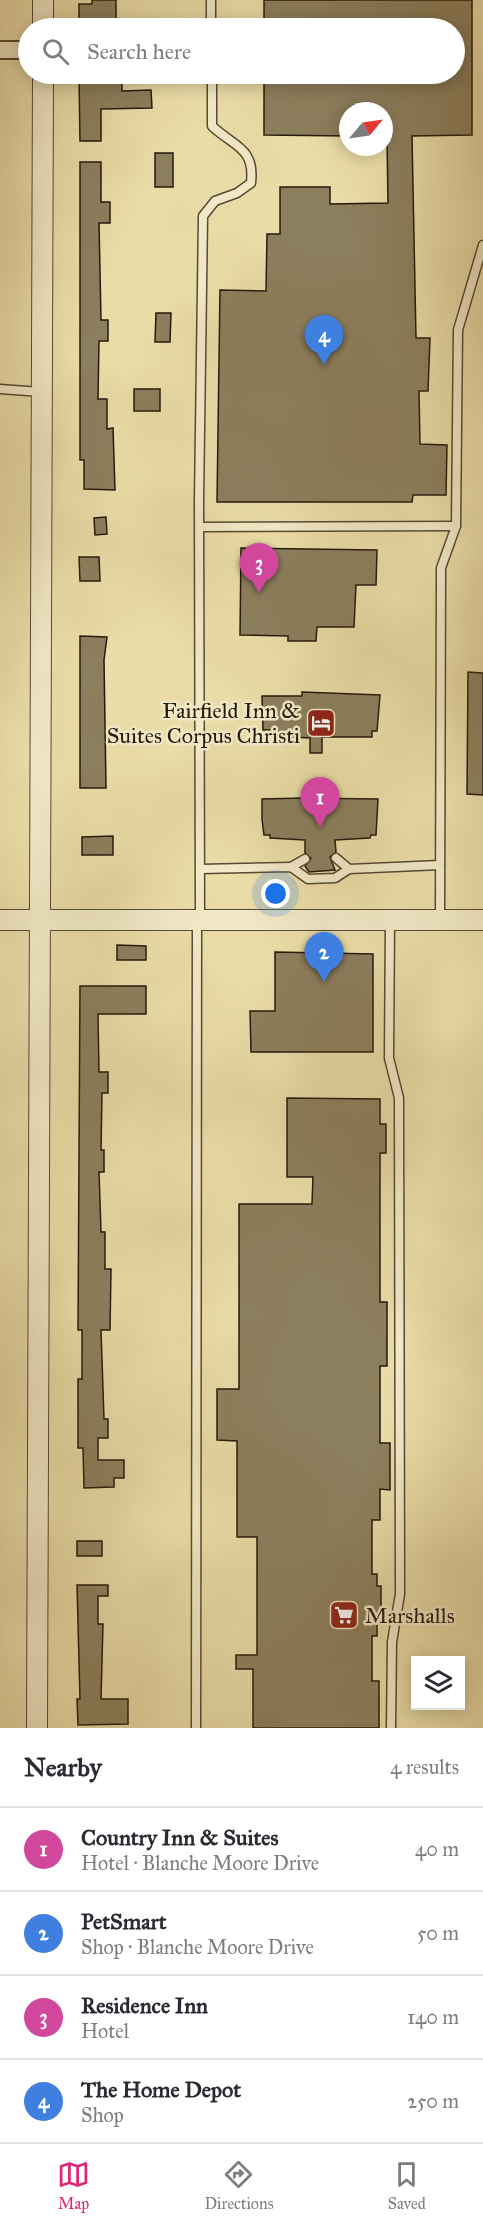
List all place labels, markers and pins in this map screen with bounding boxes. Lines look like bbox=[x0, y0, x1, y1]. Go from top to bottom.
pin: 4 bbox=[304, 316, 344, 365]
pin: 3 bbox=[240, 544, 278, 593]
place label: Fairfield Inn & Suites Corpus Christi bbox=[107, 697, 300, 749]
hotel icon: Fairfield Inn & Suites Corpus Christi bbox=[305, 707, 337, 739]
pin: 1 bbox=[300, 778, 340, 827]
pin: 2 bbox=[304, 932, 344, 982]
supermarket icon: Marshalls bbox=[328, 1599, 360, 1631]
place label: Marshalls bbox=[365, 1602, 455, 1629]

